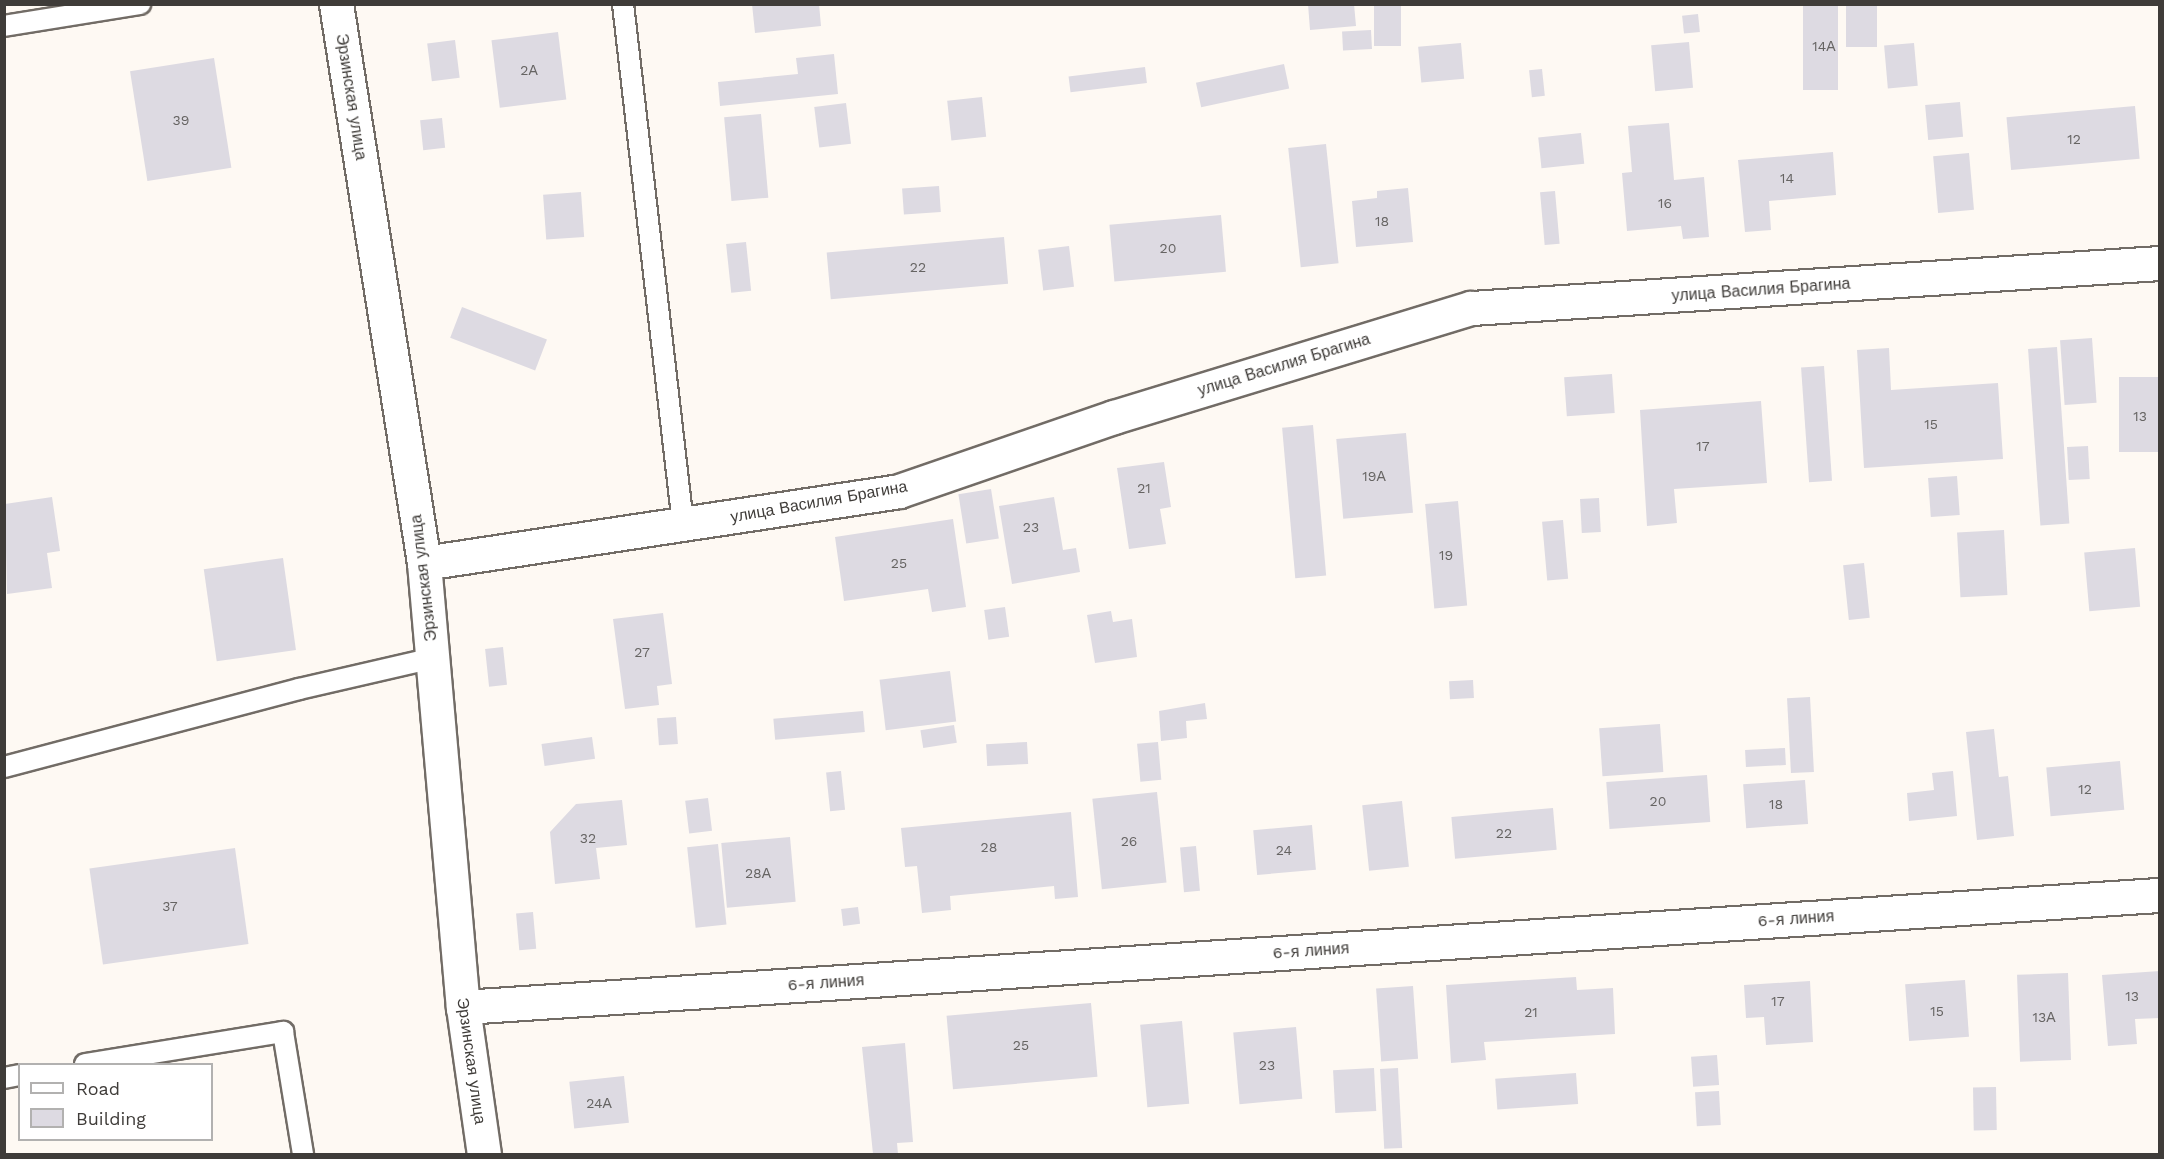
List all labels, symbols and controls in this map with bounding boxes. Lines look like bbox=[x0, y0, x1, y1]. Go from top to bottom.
street label: Эрзинская улица bbox=[332, 32, 370, 162]
house number: 14А bbox=[1812, 38, 1836, 54]
house number: 2А bbox=[520, 62, 538, 78]
house number: 39 bbox=[173, 112, 189, 128]
house number: 12 bbox=[2067, 131, 2081, 147]
house number: 14 bbox=[1780, 170, 1794, 186]
house number: 16 bbox=[1658, 195, 1672, 211]
house number: 18 bbox=[1375, 213, 1389, 229]
house number: 20 bbox=[1160, 240, 1176, 256]
house number: 22 bbox=[910, 259, 926, 275]
street label: улица Василия Брагина bbox=[1671, 274, 1851, 306]
street label: улица Василия Брагина bbox=[1196, 330, 1372, 400]
house number: 13 bbox=[2133, 408, 2147, 424]
house number: 15 bbox=[1924, 416, 1938, 432]
house number: 17 bbox=[1696, 438, 1710, 454]
house number: 19А bbox=[1362, 468, 1386, 484]
street label: улица Василия Брагина bbox=[729, 477, 909, 527]
house number: 21 bbox=[1137, 480, 1151, 496]
street label: Эрзинская улица bbox=[407, 513, 441, 643]
house number: 23 bbox=[1023, 519, 1039, 535]
house number: 19 bbox=[1439, 547, 1453, 563]
house number: 25 bbox=[891, 555, 907, 571]
house number: 27 bbox=[634, 644, 650, 660]
house number: 12 bbox=[2078, 781, 2092, 797]
house number: 20 bbox=[1650, 793, 1666, 809]
house number: 18 bbox=[1769, 796, 1783, 812]
house number: 22 bbox=[1496, 825, 1512, 841]
house number: 32 bbox=[580, 830, 596, 846]
house number: 26 bbox=[1121, 833, 1137, 849]
house number: 28 bbox=[981, 839, 997, 855]
house number: 24 bbox=[1276, 842, 1292, 858]
house number: 28А bbox=[745, 865, 771, 881]
house number: 37 bbox=[162, 898, 178, 914]
street label: 6-я линия bbox=[1757, 907, 1835, 931]
street label: 6-я линия bbox=[1272, 939, 1350, 963]
street label: 6-я линия bbox=[787, 971, 865, 995]
house number: 13 bbox=[2125, 988, 2139, 1004]
house number: 17 bbox=[1771, 993, 1785, 1009]
street label: Эрзинская улица bbox=[453, 996, 489, 1126]
house number: 15 bbox=[1930, 1003, 1944, 1019]
house number: 21 bbox=[1524, 1004, 1538, 1020]
house number: 13А bbox=[2033, 1009, 2055, 1025]
house number: 25 bbox=[1013, 1037, 1029, 1053]
house number: 23 bbox=[1259, 1057, 1275, 1073]
legend bbox=[18, 1063, 213, 1141]
text: Road bbox=[76, 1078, 120, 1099]
house number: 24А bbox=[586, 1095, 612, 1111]
text: Building bbox=[76, 1108, 146, 1129]

